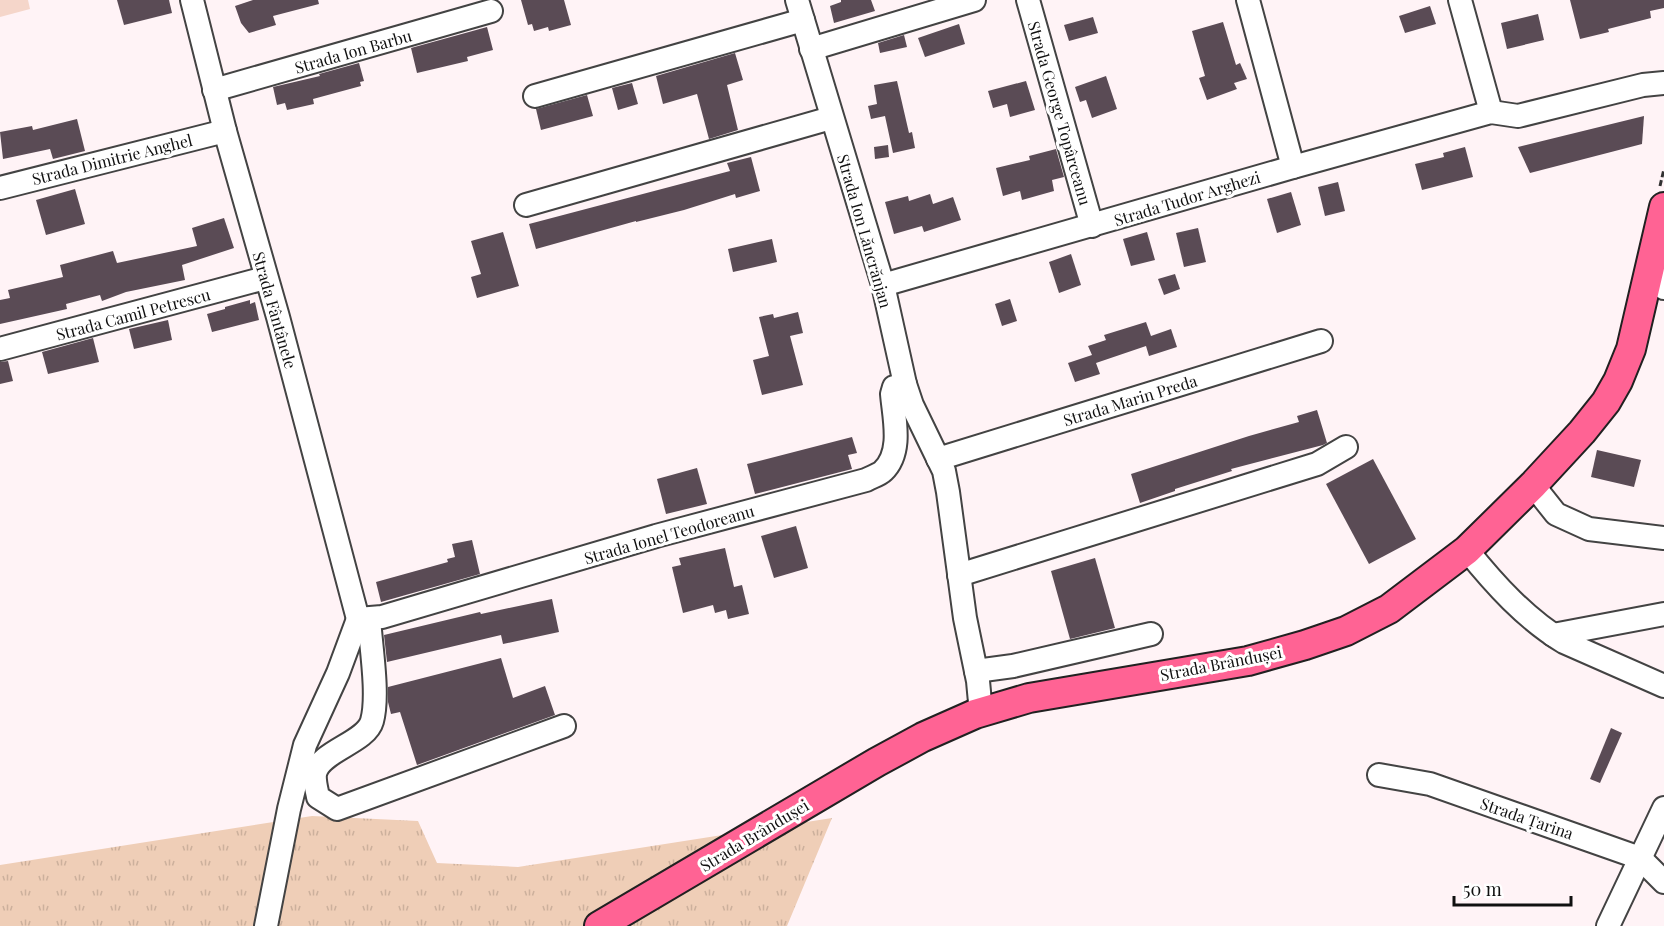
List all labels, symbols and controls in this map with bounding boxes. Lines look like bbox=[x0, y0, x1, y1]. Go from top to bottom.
street label: Strada George Topârceanu bbox=[1024, 19, 1096, 207]
street label: Strada Ion Barbu bbox=[292, 24, 414, 78]
street label: Strada Dimitrie Anghel bbox=[30, 129, 195, 189]
street label: Strada Ion Lăncrănjan bbox=[833, 152, 897, 311]
street label: Strada Tudor Arghezi bbox=[1111, 166, 1263, 230]
street label: Strada Fântânele bbox=[248, 249, 302, 371]
street label: Strada Camil Petrescu bbox=[54, 283, 212, 345]
street label: Strada Marin Preda bbox=[1060, 370, 1200, 430]
street label: Strada Ionel Teodoreanu bbox=[581, 500, 757, 568]
street label: Strada Brândușei bbox=[1158, 641, 1284, 686]
street label: Strada Țarina bbox=[1477, 792, 1576, 845]
street label: Strada Brândușei bbox=[696, 794, 813, 877]
scale bar bbox=[1454, 869, 1571, 907]
text: 50 m bbox=[1463, 877, 1502, 901]

